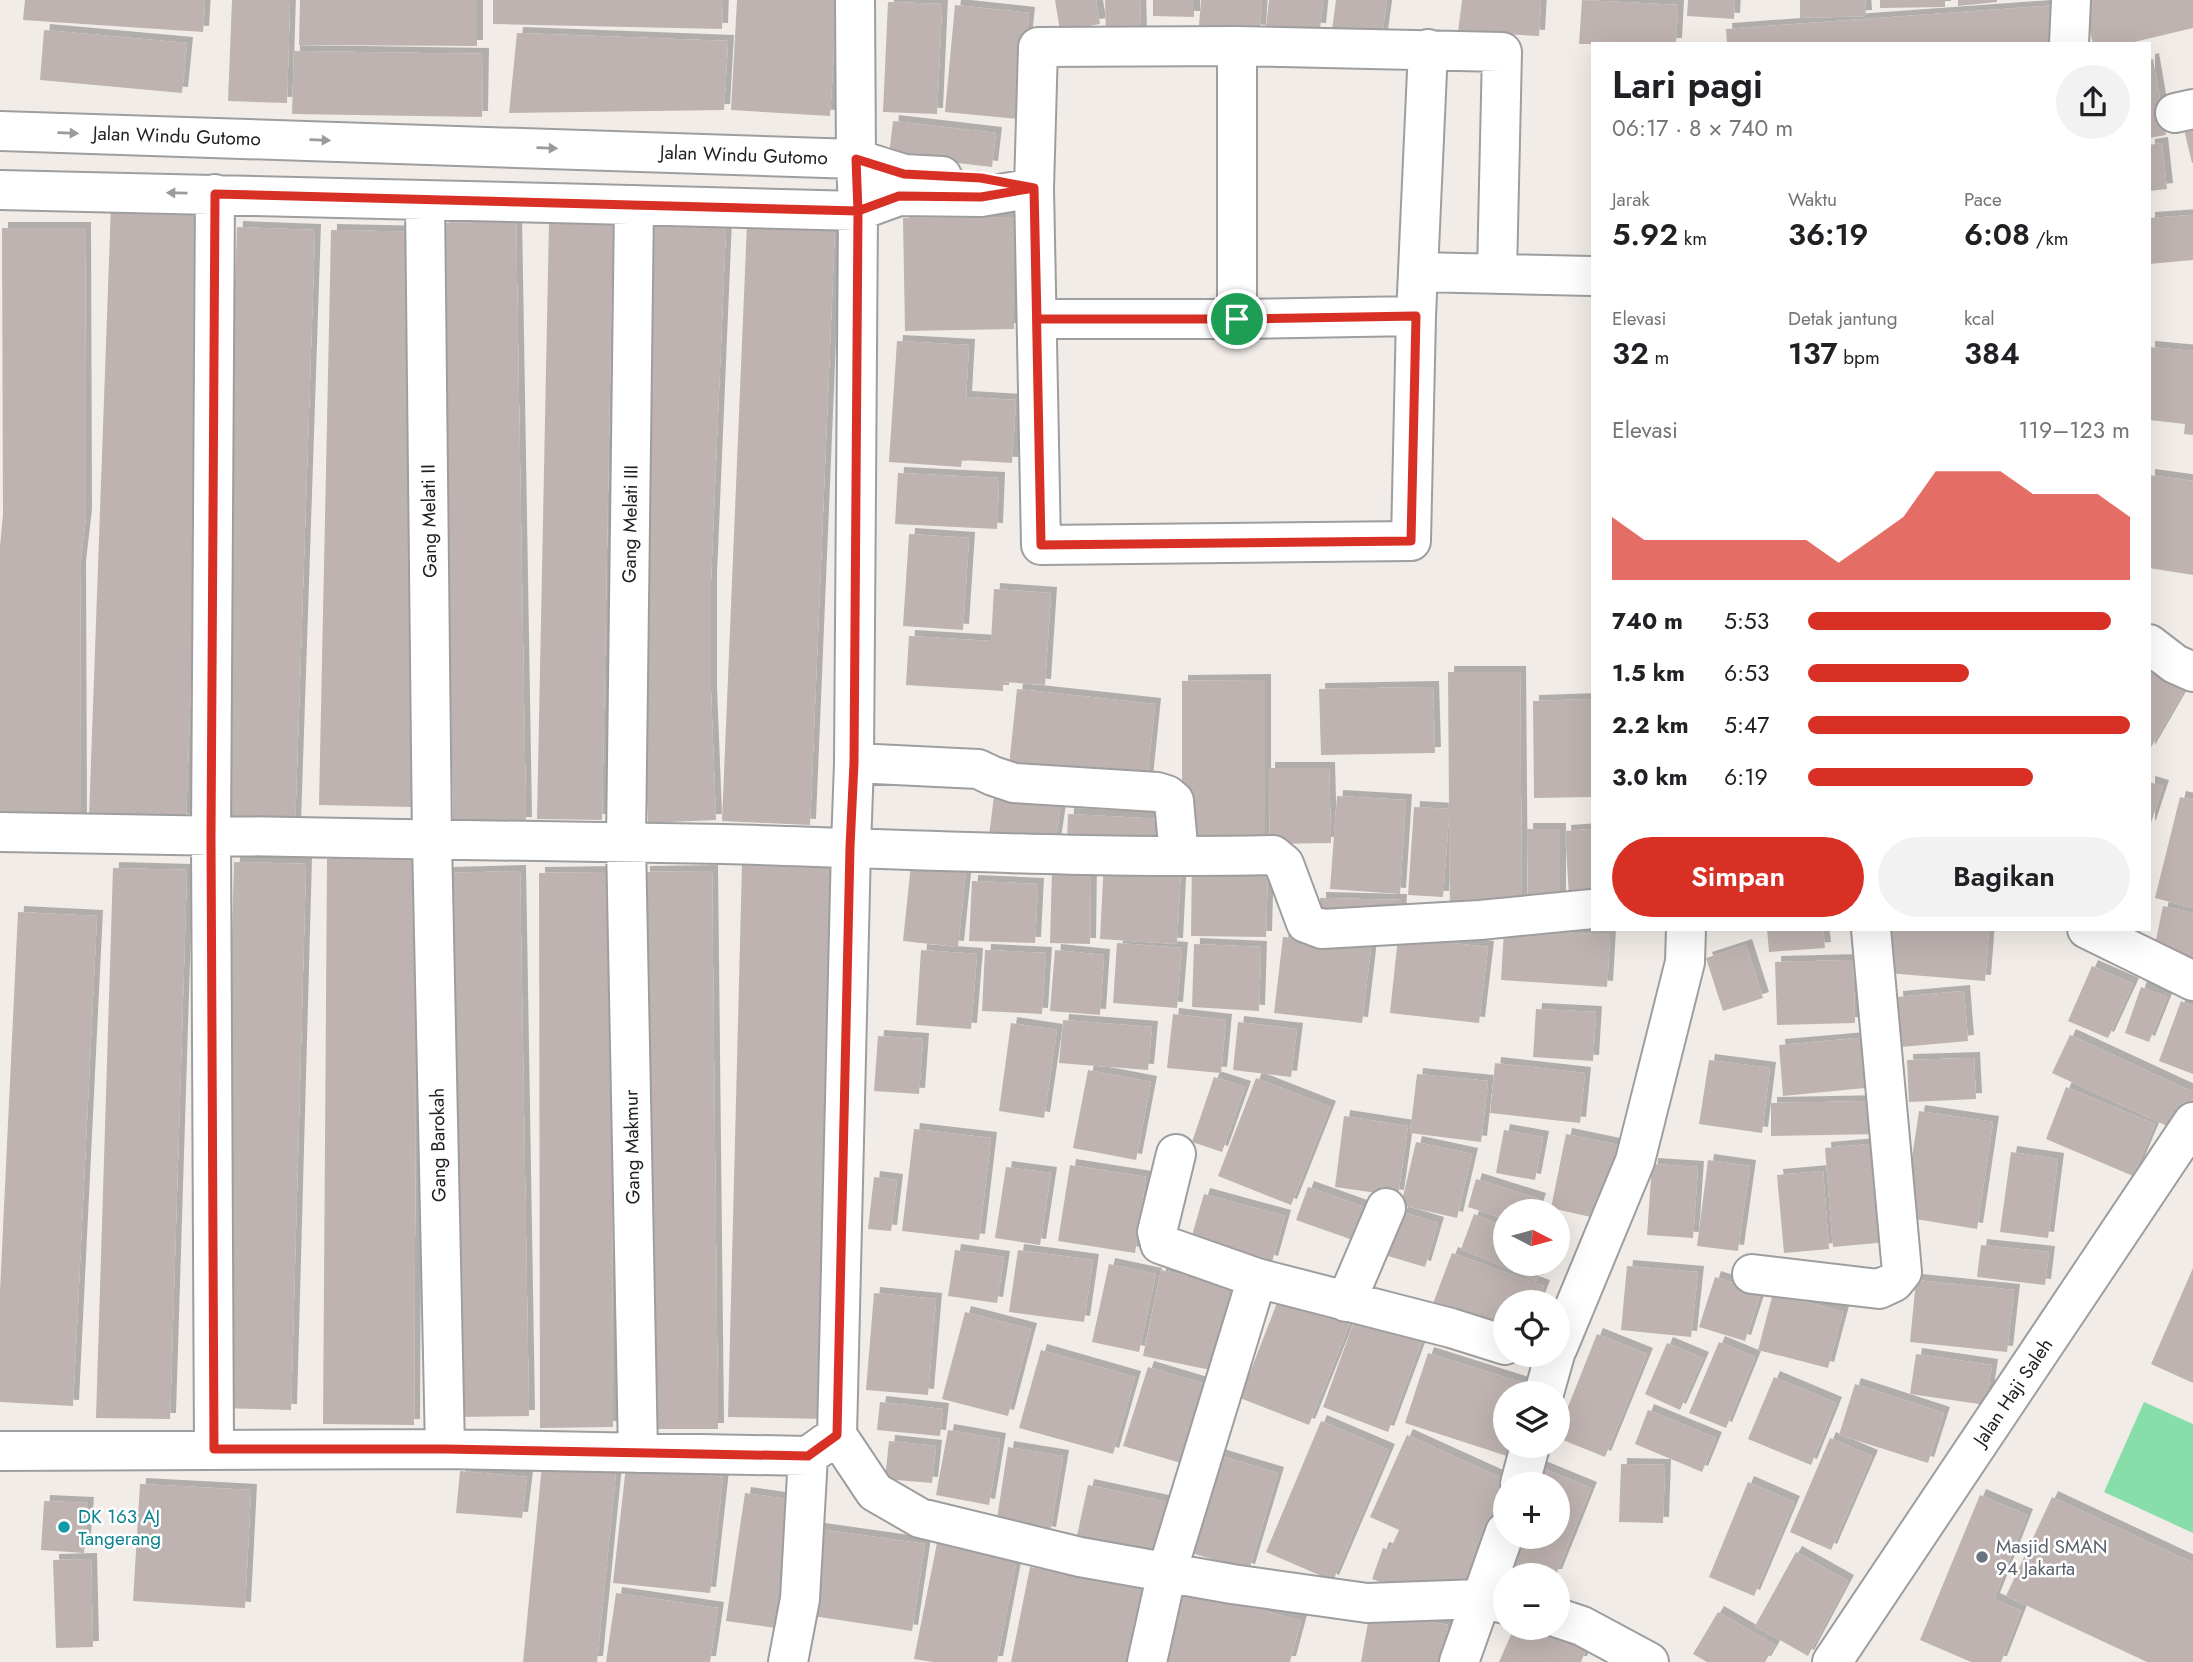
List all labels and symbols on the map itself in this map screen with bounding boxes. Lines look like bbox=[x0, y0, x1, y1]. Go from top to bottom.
street label: Jalan Windu Gutomo bbox=[90, 119, 261, 152]
one-way arrow bbox=[57, 127, 79, 138]
one-way arrow bbox=[309, 135, 331, 146]
street label: Jalan Windu Gutomo bbox=[657, 138, 828, 171]
one-way arrow bbox=[537, 143, 559, 154]
one-way arrow bbox=[166, 188, 188, 199]
pin bbox=[1207, 289, 1267, 349]
street label: Gang Melati II bbox=[415, 464, 443, 578]
street label: Gang Melati III bbox=[615, 465, 645, 583]
street label: Gang Barokah bbox=[424, 1088, 452, 1202]
street label: Gang Makmur bbox=[617, 1089, 646, 1205]
north arrow bbox=[1493, 1199, 1570, 1276]
street label: Jalan Haji Saleh bbox=[1965, 1333, 2059, 1454]
place label: DK 163 AJ Tangerang bbox=[78, 1503, 161, 1552]
marker: DK 163 AJ Tangerang bbox=[56, 1519, 72, 1535]
place label: Masjid SMAN 94 Jakarta bbox=[1996, 1533, 2107, 1582]
marker: Masjid SMAN 94 Jakarta bbox=[1974, 1549, 1990, 1565]

